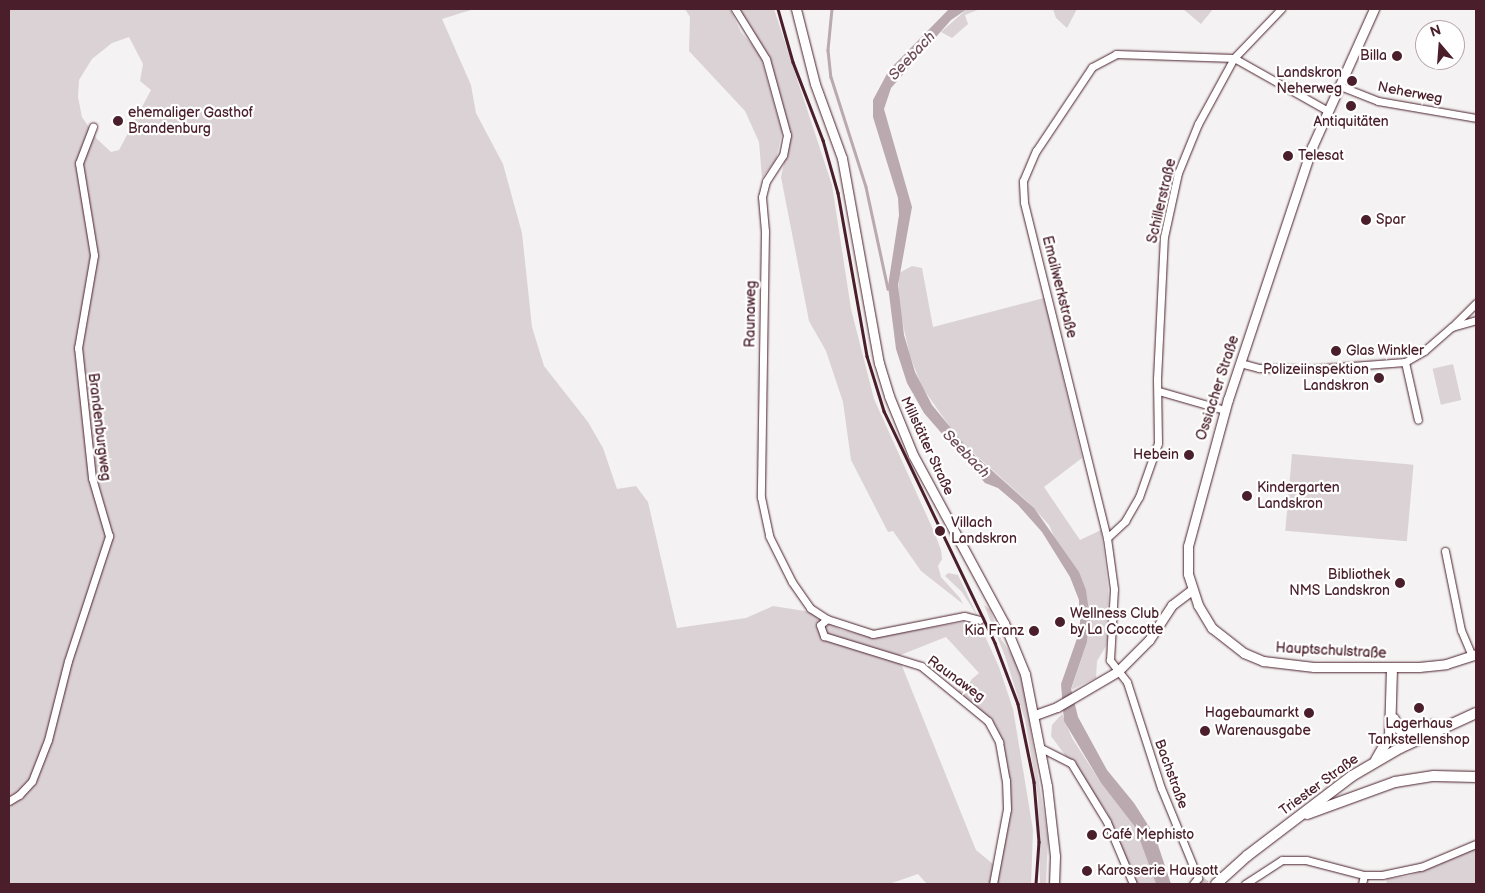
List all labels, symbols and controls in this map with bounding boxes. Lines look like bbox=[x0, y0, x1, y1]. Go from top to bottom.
north arrow bbox=[1415, 20, 1465, 70]
text: N bbox=[1428, 22, 1443, 41]
water label: Seebach bbox=[885, 28, 939, 84]
place label: Billa bbox=[1360, 48, 1387, 64]
marker: Billa bbox=[1391, 50, 1403, 62]
place label: Landskron Neherweg bbox=[1276, 65, 1342, 98]
marker: Landskron Neherweg bbox=[1346, 75, 1358, 87]
street label: Neherweg bbox=[1376, 78, 1444, 108]
marker: Antiquitäten bbox=[1345, 100, 1357, 112]
place label: ehemaliger Gasthof Brandenburg bbox=[128, 105, 253, 138]
place label: Antiquitäten bbox=[1313, 114, 1389, 130]
marker: ehemaliger Gasthof Brandenburg bbox=[112, 115, 124, 127]
place label: Telesat bbox=[1298, 148, 1344, 164]
marker: Telesat bbox=[1282, 150, 1294, 162]
street label: Schillerstraße bbox=[1144, 157, 1180, 245]
place label: Spar bbox=[1376, 212, 1406, 228]
marker: Spar bbox=[1360, 214, 1372, 226]
street label: Emailwerkstraße bbox=[1038, 234, 1080, 340]
street label: Raunaweg bbox=[742, 280, 760, 348]
street label: Ossiacher Straße bbox=[1193, 333, 1243, 443]
place label: Glas Winkler bbox=[1346, 343, 1425, 359]
marker: Glas Winkler bbox=[1330, 345, 1342, 357]
place label: Polizeiinspektion Landskron bbox=[1263, 362, 1369, 394]
street label: Brandenburgweg bbox=[84, 372, 114, 482]
marker: Polizeiinspektion Landskron bbox=[1373, 372, 1385, 384]
street label: Millstätter Straße bbox=[897, 394, 957, 498]
water label: Seebach bbox=[939, 426, 993, 482]
place label: Hebein bbox=[1133, 447, 1179, 463]
marker: Hebein bbox=[1183, 449, 1195, 461]
place label: Kindergarten Landskron bbox=[1257, 480, 1340, 512]
marker: Kindergarten Landskron bbox=[1241, 490, 1253, 502]
place label: Villach Landskron bbox=[951, 515, 1017, 548]
marker: Villach Landskron bbox=[933, 524, 947, 538]
place label: Bibliothek NMS Landskron bbox=[1289, 567, 1390, 600]
marker: Bibliothek NMS Landskron bbox=[1394, 577, 1406, 589]
place label: Wellness Club by La Coccotte bbox=[1070, 606, 1164, 638]
marker: Wellness Club by La Coccotte bbox=[1054, 616, 1066, 628]
place label: Kia Franz bbox=[964, 623, 1024, 639]
marker: Kia Franz bbox=[1028, 625, 1040, 637]
street label: Hauptschulstraße bbox=[1275, 640, 1387, 662]
street label: Raunaweg bbox=[924, 652, 988, 706]
marker: Lagerhaus Tankstellenshop bbox=[1413, 702, 1425, 714]
place label: Hagebaumarkt bbox=[1205, 705, 1299, 721]
marker: Hagebaumarkt bbox=[1303, 707, 1315, 719]
place label: Lagerhaus Tankstellenshop bbox=[1368, 716, 1470, 749]
place label: Warenausgabe bbox=[1215, 723, 1311, 739]
marker: Warenausgabe bbox=[1199, 725, 1211, 737]
street label: Bachstraße bbox=[1151, 737, 1191, 811]
street label: Triester Straße bbox=[1276, 751, 1362, 819]
place label: Café Mephisto bbox=[1102, 827, 1194, 843]
marker: Café Mephisto bbox=[1086, 829, 1098, 841]
place label: Karosserie Hausott bbox=[1097, 863, 1218, 879]
marker: Karosserie Hausott bbox=[1081, 865, 1093, 877]

